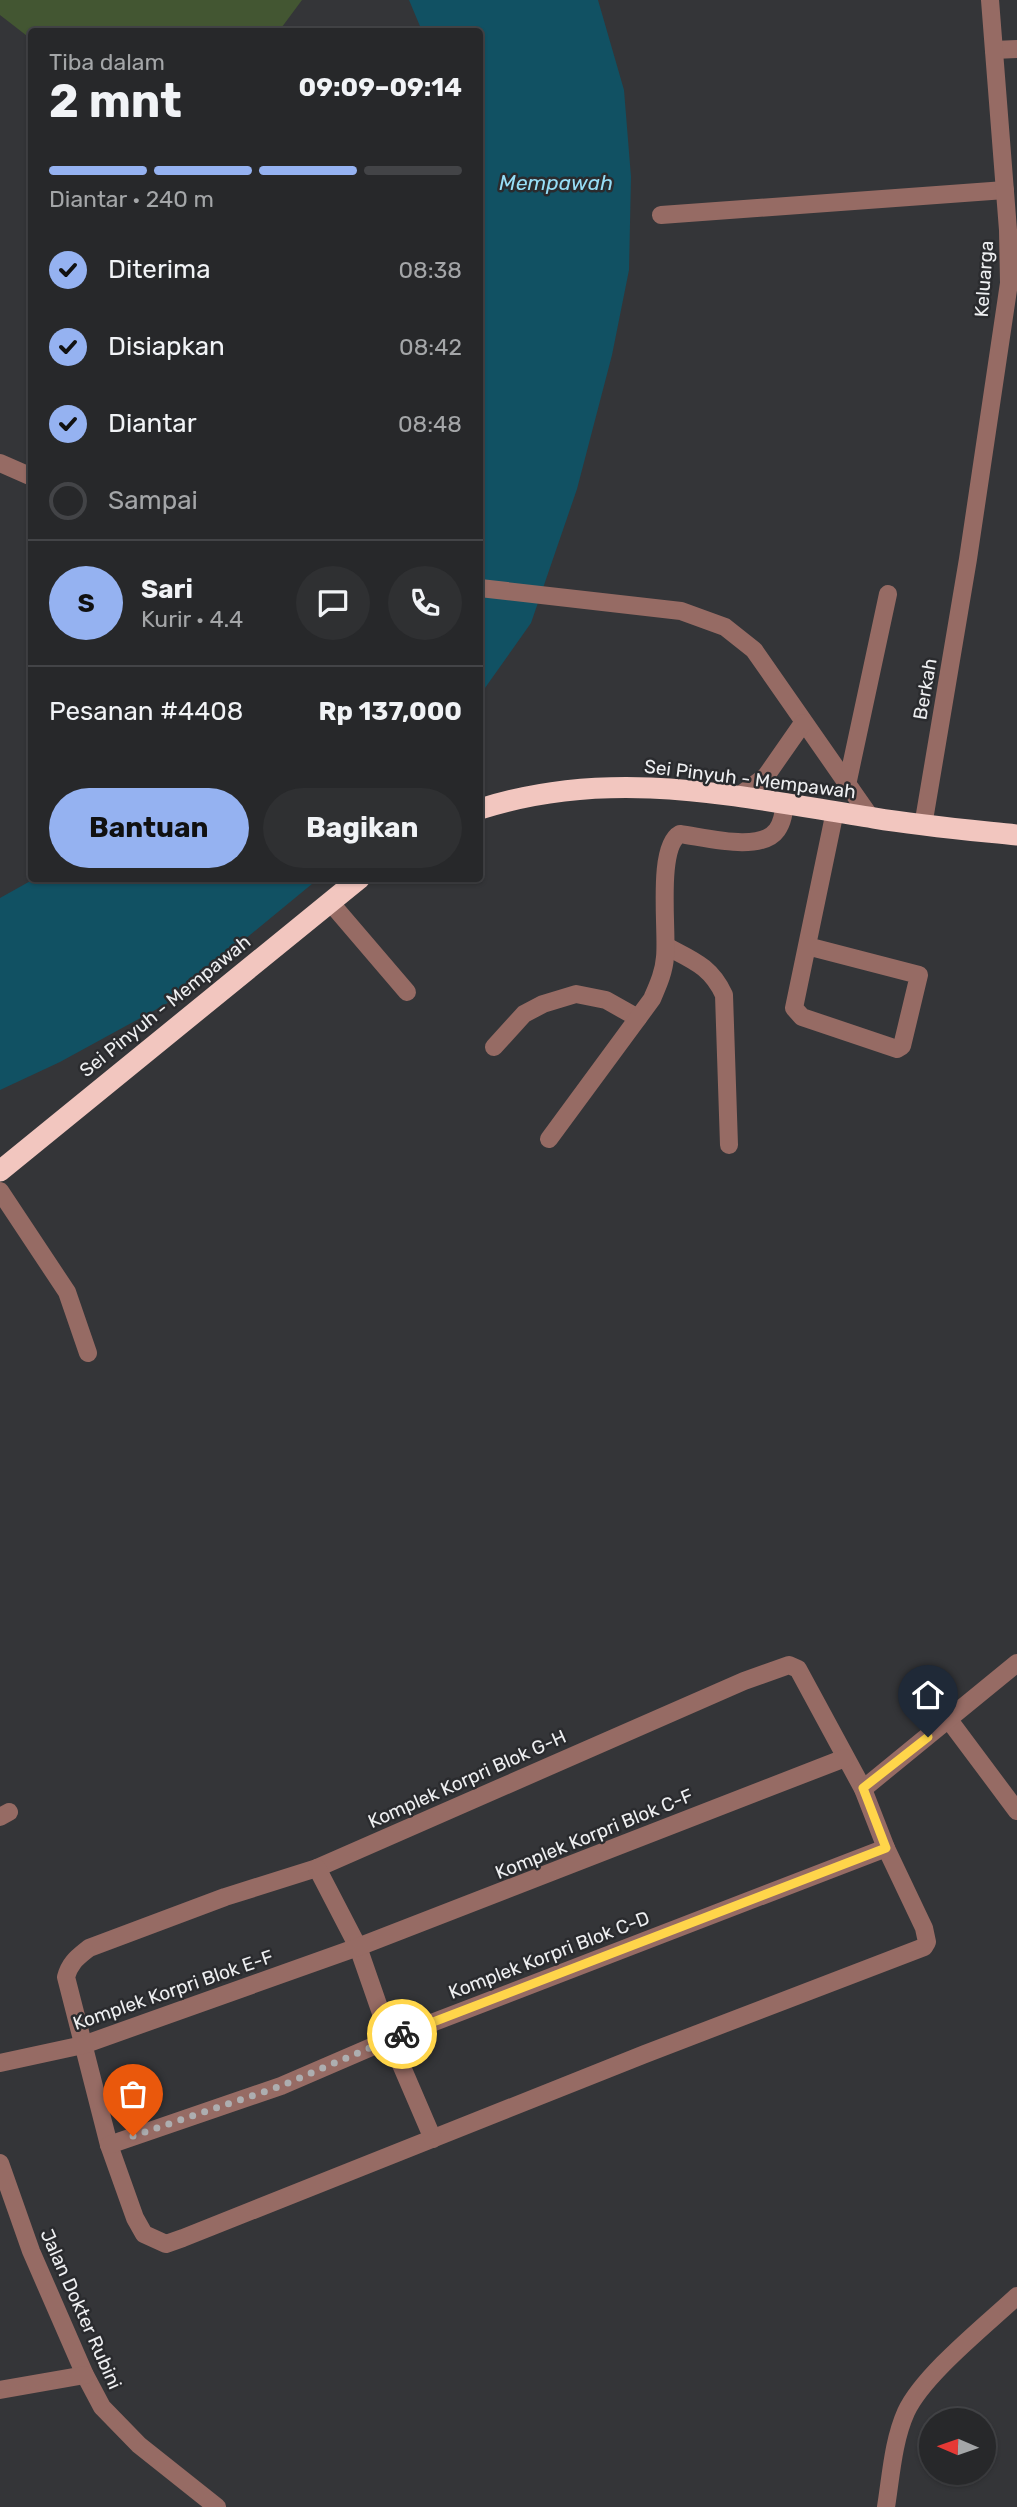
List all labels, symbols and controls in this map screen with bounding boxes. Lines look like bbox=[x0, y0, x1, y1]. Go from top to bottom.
text: Tiba dalam bbox=[49, 48, 165, 76]
text: 09:09–09:14 bbox=[299, 72, 462, 103]
text: 2 mnt bbox=[49, 74, 182, 129]
water label: Mempawah bbox=[499, 170, 613, 195]
text: Diantar · 240 m bbox=[49, 185, 214, 213]
street label: Keluarga bbox=[970, 240, 998, 318]
icon: check bbox=[49, 251, 87, 289]
text: Diterima bbox=[108, 254, 211, 285]
text: 08:38 bbox=[398, 256, 462, 284]
icon: check bbox=[49, 328, 87, 366]
text: Disiapkan bbox=[108, 331, 225, 362]
text: 08:42 bbox=[399, 333, 462, 361]
icon: check bbox=[49, 405, 87, 443]
text: Diantar bbox=[108, 408, 197, 439]
text: 08:48 bbox=[398, 410, 462, 438]
text: Sampai bbox=[108, 485, 198, 516]
button: chat bbox=[296, 566, 370, 640]
button: phone bbox=[388, 566, 462, 640]
text: Sari bbox=[141, 574, 193, 605]
text: S bbox=[77, 588, 95, 619]
text: Kurir · 4.4 bbox=[141, 605, 243, 633]
street label: Berkah bbox=[908, 656, 942, 722]
text: Pesanan #4408 bbox=[49, 696, 243, 727]
text: Rp 137,000 bbox=[319, 696, 462, 727]
street label: Sei Pinyuh - Mempawah bbox=[643, 755, 857, 803]
button: Bantuan bbox=[49, 788, 249, 868]
button: Bagikan bbox=[263, 788, 462, 868]
street label: Sei Pinyuh - Mempawah bbox=[75, 930, 255, 1082]
pin bbox=[898, 1665, 958, 1737]
icon: home bbox=[909, 1676, 947, 1714]
street label: Komplek Korpri Blok G-H bbox=[364, 1725, 570, 1833]
street label: Komplek Korpri Blok C-F bbox=[492, 1784, 696, 1884]
street label: Komplek Korpri Blok C-D bbox=[445, 1906, 653, 2004]
street label: Komplek Korpri Blok E-F bbox=[70, 1945, 276, 2035]
courier bbox=[367, 1999, 437, 2069]
icon: bike bbox=[383, 2015, 421, 2053]
pin bbox=[103, 2064, 163, 2136]
icon: bag bbox=[114, 2075, 152, 2113]
street label: Jalan Dokter Rubini bbox=[35, 2225, 127, 2393]
north arrow bbox=[919, 2408, 996, 2485]
map controls bbox=[919, 2408, 996, 2485]

